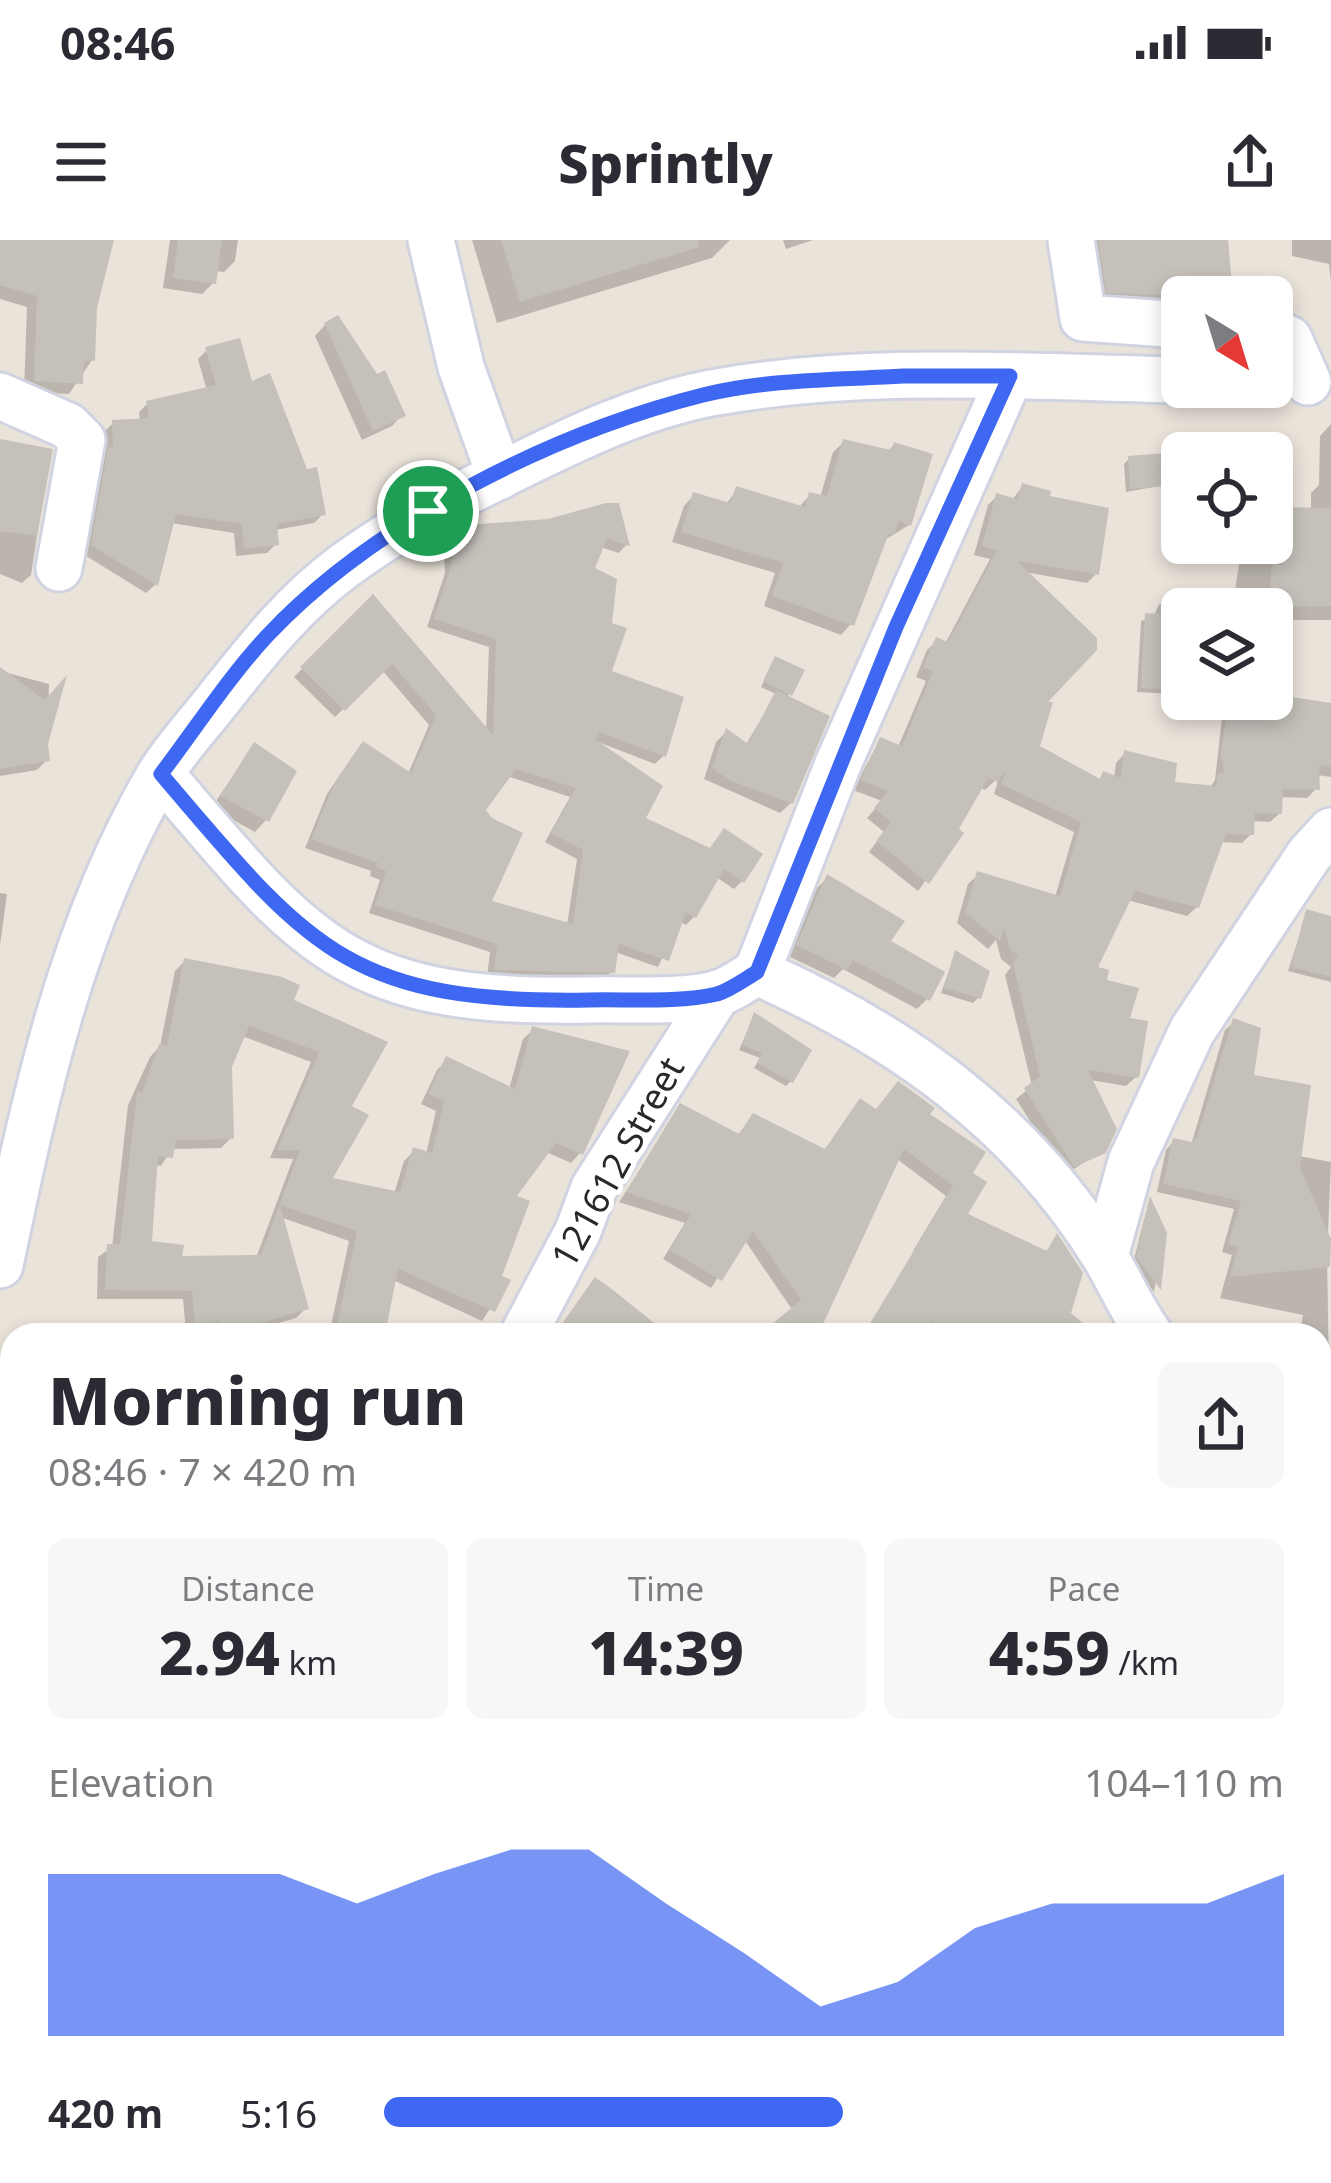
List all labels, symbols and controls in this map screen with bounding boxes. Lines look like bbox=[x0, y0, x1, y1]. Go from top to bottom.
text: 08:46 bbox=[60, 12, 176, 73]
text: Sprintly bbox=[558, 125, 773, 199]
icon: menu bbox=[48, 129, 114, 195]
icon: share bbox=[1217, 129, 1283, 195]
north arrow bbox=[1161, 276, 1293, 408]
map controls bbox=[1161, 276, 1293, 720]
button: locate bbox=[1161, 432, 1293, 564]
pin bbox=[377, 460, 479, 562]
icon: arrive bbox=[395, 478, 461, 544]
button: layers bbox=[1161, 588, 1293, 720]
street label: 121612 Street bbox=[539, 1048, 695, 1276]
text: Morning run bbox=[48, 1354, 467, 1444]
button: share bbox=[1158, 1362, 1284, 1488]
text: 08:46 · 7 × 420 m bbox=[48, 1444, 357, 1497]
text: Distance bbox=[181, 1566, 315, 1611]
text: Time bbox=[628, 1566, 704, 1611]
text: Pace bbox=[1048, 1566, 1120, 1611]
text: 2.94 bbox=[159, 1611, 280, 1693]
text: 14:39 bbox=[588, 1611, 744, 1693]
text: 4:59 bbox=[989, 1611, 1110, 1693]
text: km bbox=[280, 1640, 337, 1685]
text: /km bbox=[1110, 1640, 1179, 1685]
text: Elevation bbox=[48, 1755, 215, 1808]
text: 104–110 m bbox=[1084, 1755, 1284, 1808]
text: 420 m bbox=[48, 2086, 163, 2139]
text: 5:16 bbox=[240, 2086, 317, 2139]

